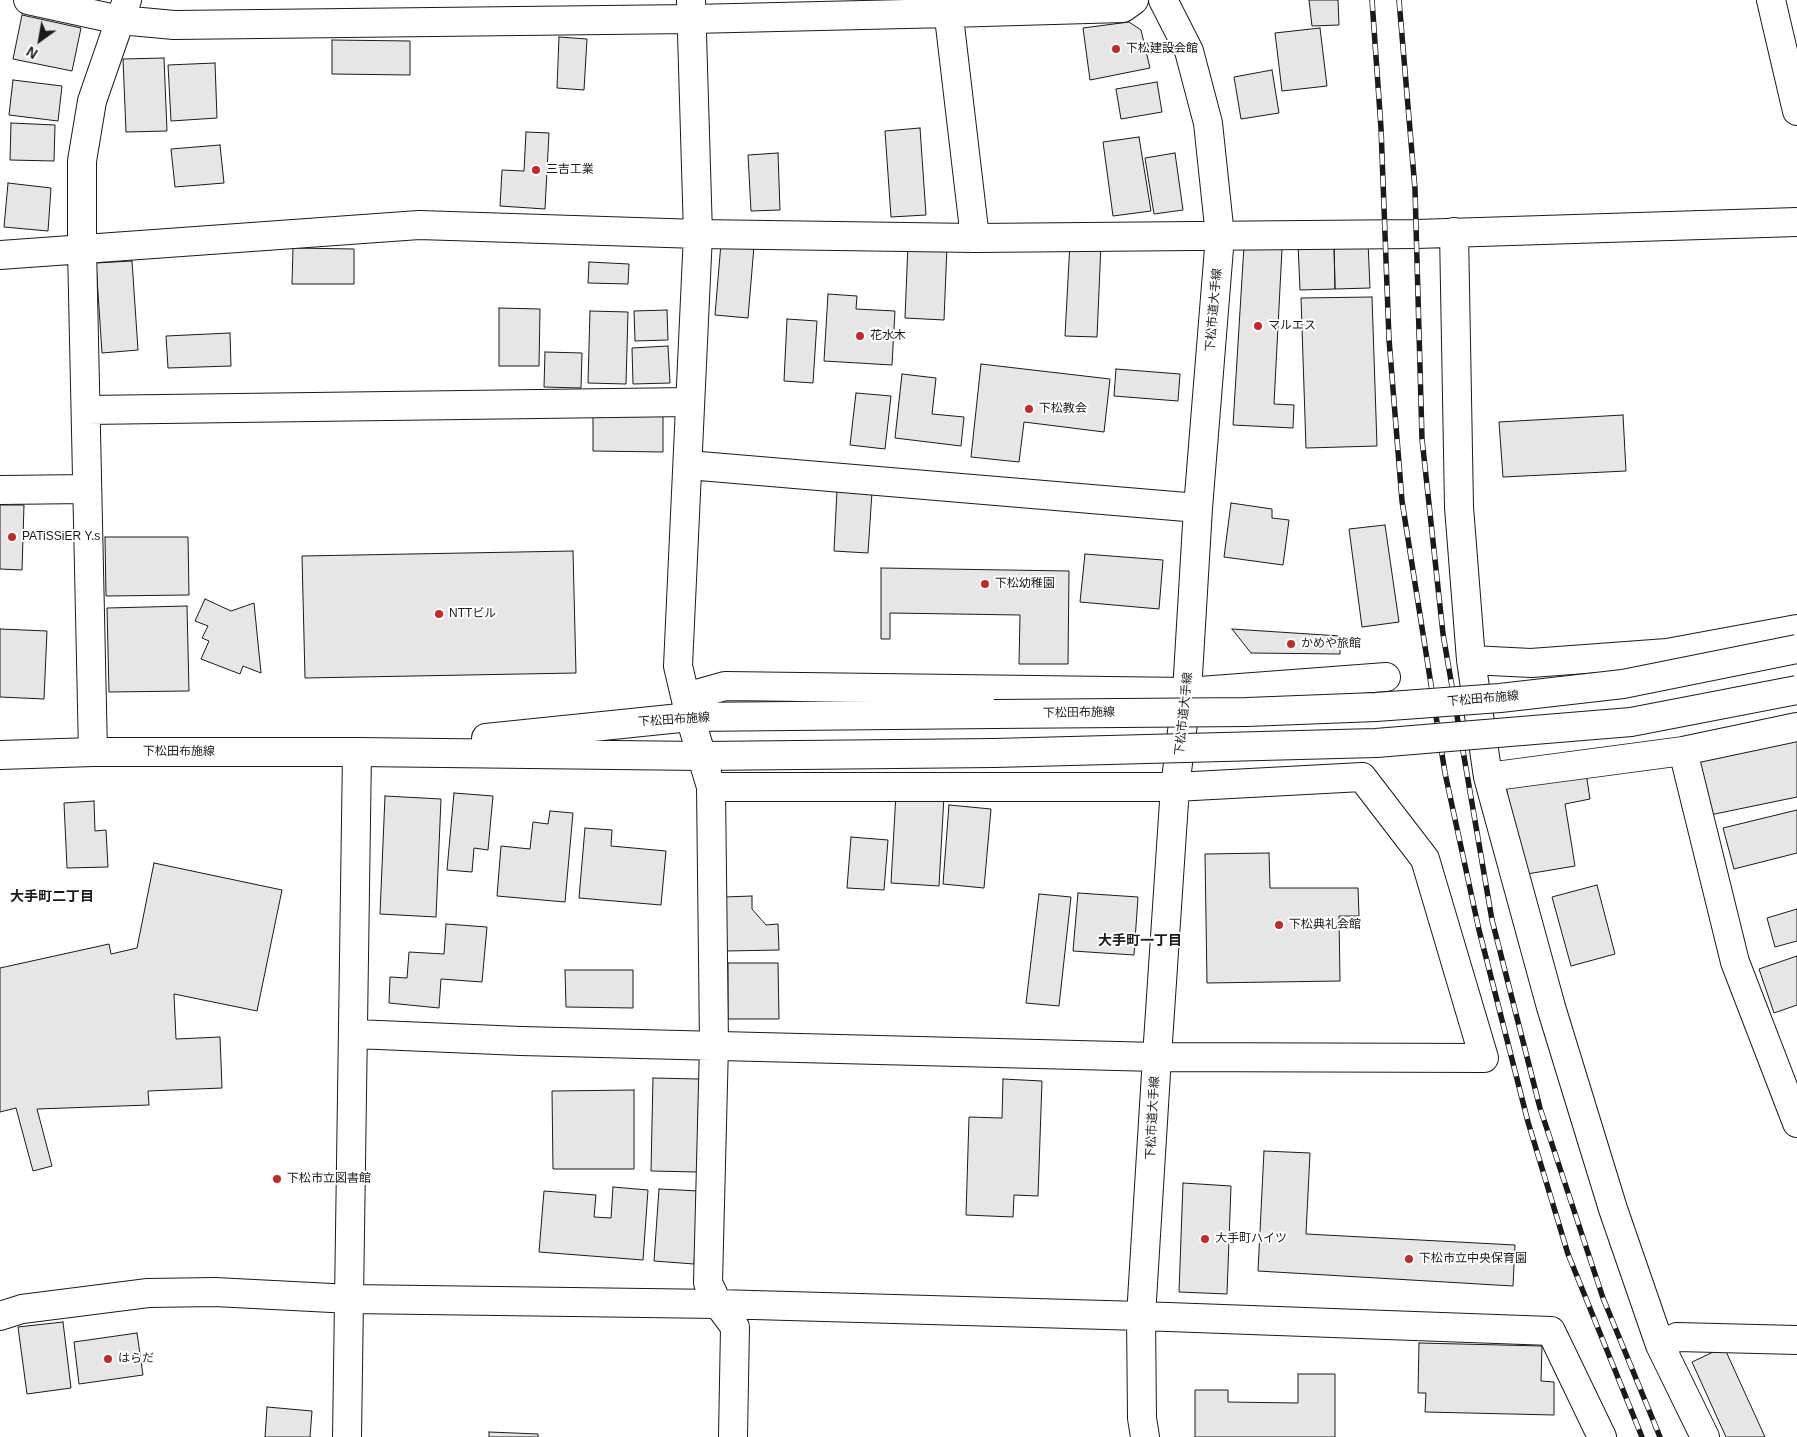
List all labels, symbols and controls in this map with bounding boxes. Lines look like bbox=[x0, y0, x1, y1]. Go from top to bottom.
north arrow bbox=[15, 15, 65, 65]
place label: 下松建設会館 bbox=[1126, 42, 1198, 56]
text: N bbox=[24, 43, 41, 62]
marker: 下松建設会館 bbox=[1110, 43, 1122, 55]
place label: 三吉工業 bbox=[546, 163, 594, 177]
marker: 三吉工業 bbox=[530, 164, 542, 176]
street label: 下松市道大手線 bbox=[1203, 268, 1225, 352]
place label: マルエス bbox=[1268, 319, 1316, 333]
marker: マルエス bbox=[1252, 320, 1264, 332]
place label: 花水木 bbox=[870, 329, 906, 343]
marker: 花水木 bbox=[854, 330, 866, 342]
place label: 下松教会 bbox=[1039, 402, 1087, 416]
marker: 下松教会 bbox=[1023, 403, 1035, 415]
place label: PATiSSiER Y.s bbox=[22, 530, 100, 544]
marker: PATiSSiER Y.s bbox=[6, 531, 18, 543]
place label: 下松幼稚園 bbox=[995, 577, 1055, 591]
marker: 下松幼稚園 bbox=[979, 578, 991, 590]
place label: NTTビル bbox=[449, 607, 496, 621]
marker: NTTビル bbox=[433, 608, 445, 620]
place label: かめや旅館 bbox=[1301, 637, 1361, 651]
marker: かめや旅館 bbox=[1285, 638, 1297, 650]
street label: 下松市道大手線 bbox=[1172, 671, 1196, 757]
street label: 下松田布施線 bbox=[1447, 689, 1519, 709]
street label: 下松田布施線 bbox=[1043, 705, 1115, 721]
street label: 下松田布施線 bbox=[638, 710, 710, 730]
street label: 下松田布施線 bbox=[143, 745, 215, 759]
district label: 大手町二丁目 bbox=[10, 889, 94, 905]
place label: 下松典礼会館 bbox=[1289, 918, 1361, 932]
marker: 下松典礼会館 bbox=[1273, 919, 1285, 931]
district label: 大手町一丁目 bbox=[1098, 933, 1182, 949]
street label: 下松市道大手線 bbox=[1144, 1076, 1162, 1160]
place label: 下松市立図書館 bbox=[287, 1172, 371, 1186]
marker: 下松市立図書館 bbox=[271, 1173, 283, 1185]
place label: 大手町ハイツ bbox=[1215, 1232, 1287, 1246]
marker: 大手町ハイツ bbox=[1199, 1233, 1211, 1245]
place label: 下松市立中央保育園 bbox=[1419, 1252, 1527, 1266]
marker: 下松市立中央保育園 bbox=[1403, 1253, 1415, 1265]
place label: はらだ bbox=[118, 1352, 154, 1366]
marker: はらだ bbox=[102, 1353, 114, 1365]

